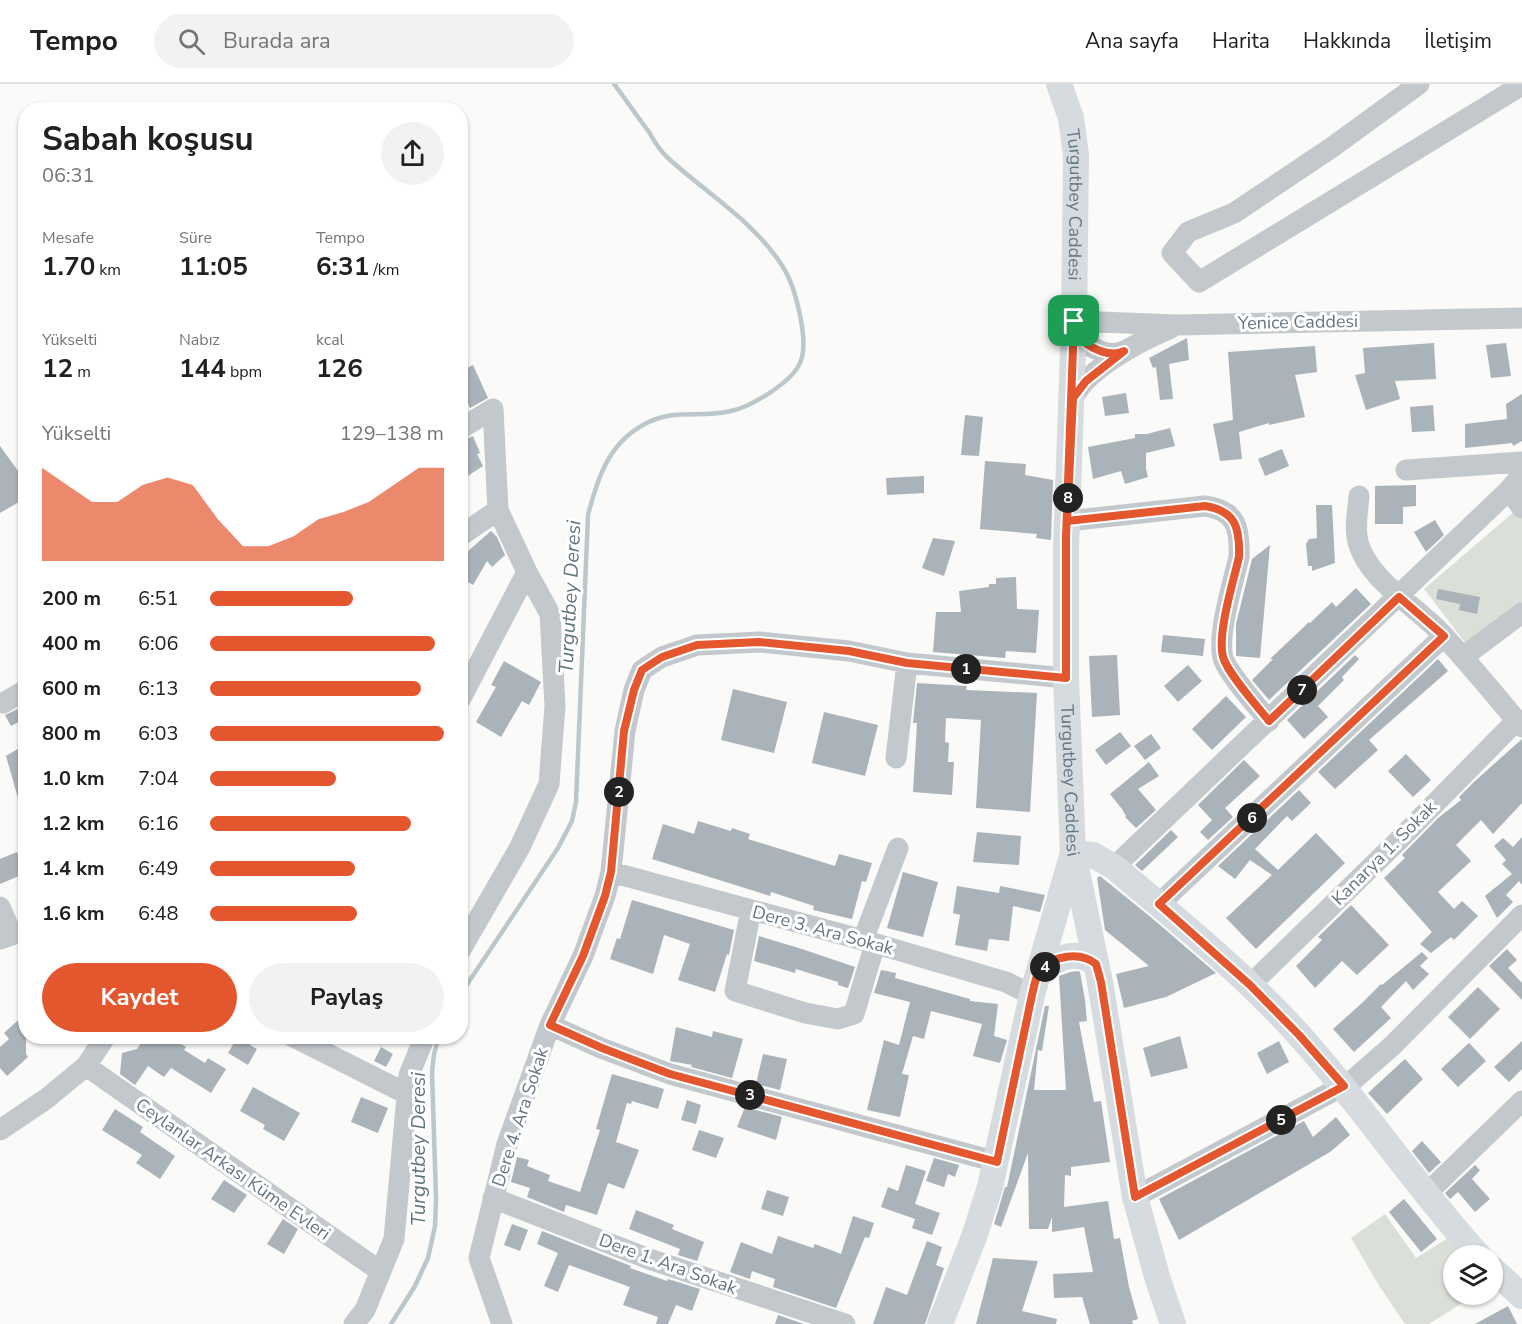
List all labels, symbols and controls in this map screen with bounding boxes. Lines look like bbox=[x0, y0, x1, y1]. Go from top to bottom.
search box bbox=[154, 14, 574, 68]
text: Tempo bbox=[30, 22, 118, 60]
icon: search bbox=[175, 25, 208, 58]
text: Burada ara bbox=[223, 26, 331, 56]
text: Ana sayfa bbox=[1085, 27, 1179, 55]
text: Harita bbox=[1212, 27, 1270, 55]
text: Hakkında bbox=[1303, 27, 1391, 55]
text: İletişim bbox=[1424, 27, 1492, 55]
text: Sabah koşusu bbox=[42, 117, 254, 162]
button: share bbox=[381, 122, 444, 185]
street label: Turgutbey Caddesi bbox=[1061, 127, 1088, 281]
text: 06:31 bbox=[42, 162, 95, 189]
text: Mesafe bbox=[42, 227, 94, 249]
text: Süre bbox=[179, 227, 212, 249]
text: Tempo bbox=[316, 227, 365, 249]
text: 1.70 bbox=[42, 249, 95, 284]
text: 11:05 bbox=[179, 249, 248, 284]
text: 6:31 bbox=[316, 249, 369, 284]
text: km bbox=[95, 259, 121, 281]
text: /km bbox=[369, 259, 400, 281]
pin bbox=[1048, 295, 1099, 346]
icon: arrive bbox=[1057, 304, 1090, 337]
street label: Yenice Caddesi bbox=[1237, 309, 1358, 335]
text: Yükselti bbox=[42, 329, 97, 351]
text: Nabız bbox=[179, 329, 220, 351]
text: kcal bbox=[316, 329, 344, 351]
text: 12 bbox=[42, 351, 73, 386]
text: 144 bbox=[179, 351, 226, 386]
text: 126 bbox=[316, 351, 363, 386]
text: m bbox=[73, 361, 91, 383]
text: bpm bbox=[226, 361, 262, 383]
text: Yükselti bbox=[42, 420, 111, 447]
text: 129–138 m bbox=[340, 420, 444, 447]
pin: 8 bbox=[1053, 483, 1083, 513]
text: 8 bbox=[1063, 487, 1073, 509]
water label: Turgutbey Deresi bbox=[552, 519, 588, 674]
text: 200 m bbox=[42, 585, 101, 612]
text: 6:51 bbox=[138, 585, 179, 612]
text: 400 m bbox=[42, 630, 101, 657]
text: 6:06 bbox=[138, 630, 179, 657]
pin: 1 bbox=[951, 654, 981, 684]
text: 1 bbox=[961, 658, 971, 680]
text: 600 m bbox=[42, 675, 101, 702]
text: 6:13 bbox=[138, 675, 179, 702]
pin: 7 bbox=[1287, 675, 1317, 705]
text: 7 bbox=[1297, 679, 1307, 701]
street label: Turgutbey Caddesi bbox=[1055, 704, 1085, 859]
text: 800 m bbox=[42, 720, 101, 747]
text: 6:03 bbox=[138, 720, 179, 747]
text: 1.0 km bbox=[42, 765, 105, 792]
text: 7:04 bbox=[138, 765, 179, 792]
pin: 2 bbox=[604, 777, 634, 807]
text: 2 bbox=[614, 781, 624, 803]
street label: Kanarya 1. Sokak bbox=[1326, 795, 1442, 911]
pin: 6 bbox=[1237, 803, 1267, 833]
text: 6 bbox=[1247, 807, 1257, 829]
text: 1.2 km bbox=[42, 810, 105, 837]
text: 6:16 bbox=[138, 810, 179, 837]
text: 1.4 km bbox=[42, 855, 105, 882]
text: 6:49 bbox=[138, 855, 179, 882]
text: 1.6 km bbox=[42, 900, 105, 927]
text: 6:48 bbox=[138, 900, 179, 927]
street label: Dere 3. Ara Sokak bbox=[750, 900, 897, 961]
pin: 4 bbox=[1030, 952, 1060, 982]
text: 4 bbox=[1040, 956, 1050, 978]
button: Kaydet bbox=[42, 963, 237, 1032]
button: Paylaş bbox=[249, 963, 444, 1032]
street label: Dere 4. Ara Sokak bbox=[486, 1043, 554, 1190]
water label: Turgutbey Deresi bbox=[405, 1072, 432, 1226]
pin: 3 bbox=[735, 1080, 765, 1110]
text: 3 bbox=[745, 1084, 755, 1106]
street label: Ceylanlar Arkası Küme Evleri bbox=[131, 1092, 335, 1246]
pin: 5 bbox=[1266, 1105, 1296, 1135]
text: 5 bbox=[1276, 1109, 1286, 1131]
street label: Dere 1. Ara Sokak bbox=[596, 1228, 741, 1300]
map controls bbox=[1443, 1245, 1503, 1305]
button: layers bbox=[1443, 1245, 1503, 1305]

